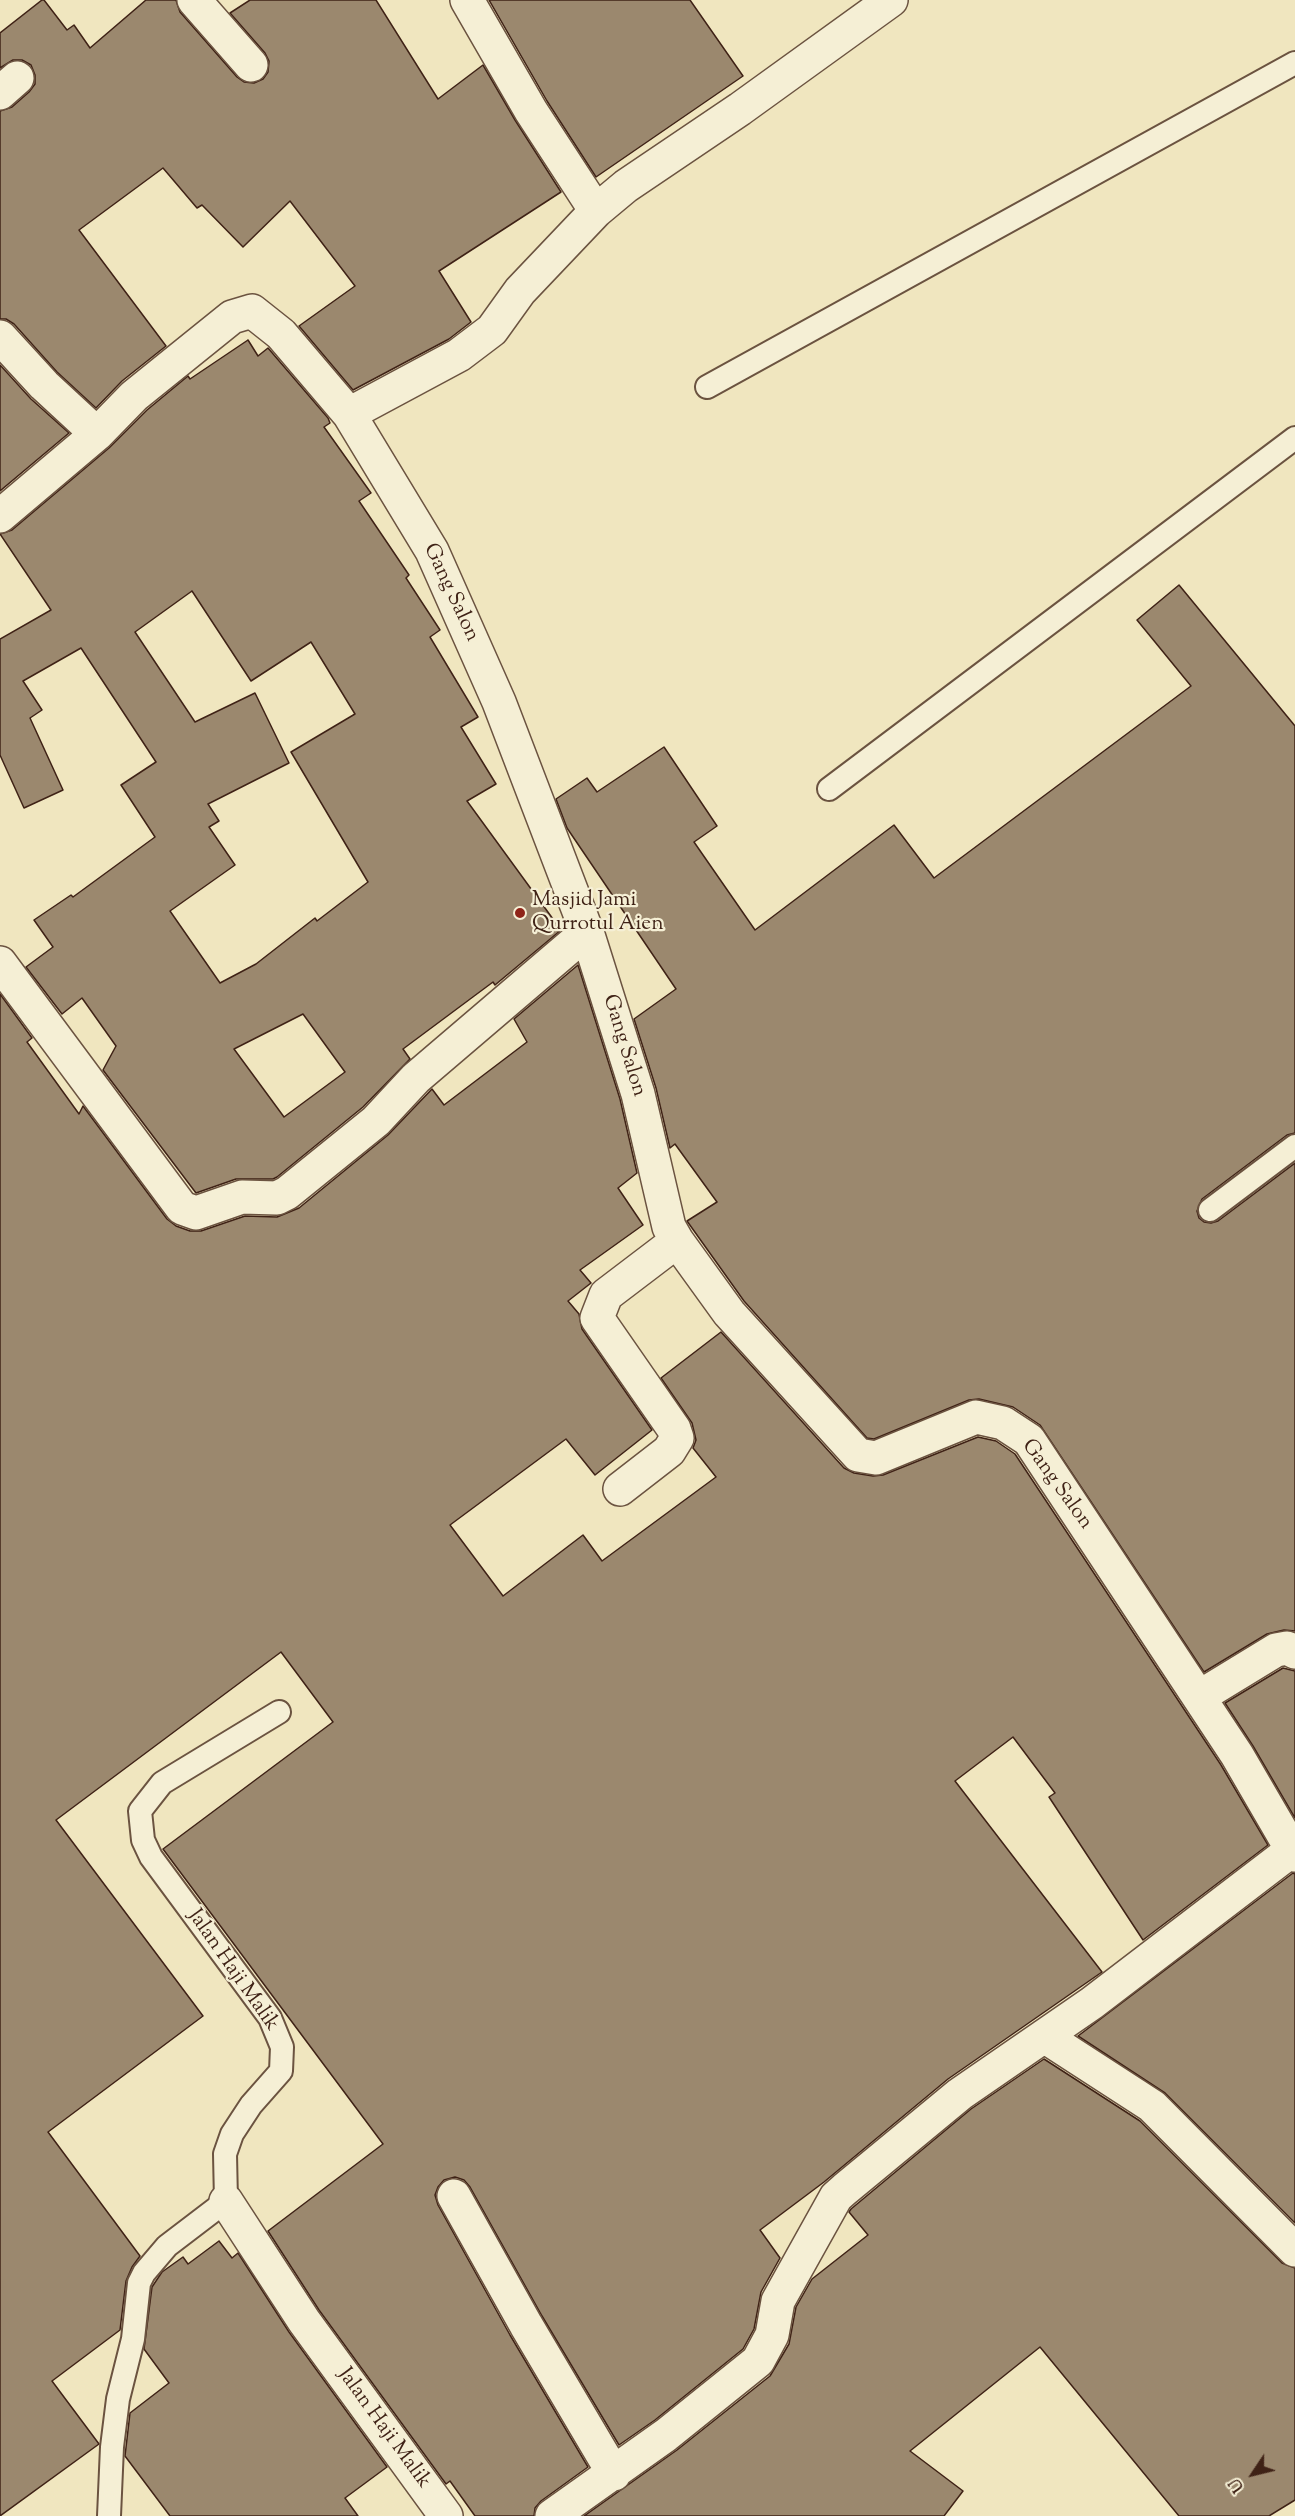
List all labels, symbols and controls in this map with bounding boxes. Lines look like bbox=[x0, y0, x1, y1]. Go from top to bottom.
street label: Gang Salon bbox=[416, 540, 484, 646]
place label: Masjid Jami Qurrotul Aien bbox=[532, 888, 664, 938]
marker: Masjid Jami Qurrotul Aien bbox=[513, 906, 527, 920]
street label: Gang Salon bbox=[596, 992, 650, 1100]
street label: Gang Salon bbox=[1015, 1435, 1097, 1535]
street label: Jalan Haji Malik bbox=[181, 1905, 283, 2037]
street label: Jalan Haji Malik bbox=[331, 2364, 435, 2494]
north arrow bbox=[1223, 2444, 1283, 2504]
text: U bbox=[1225, 2473, 1251, 2497]

